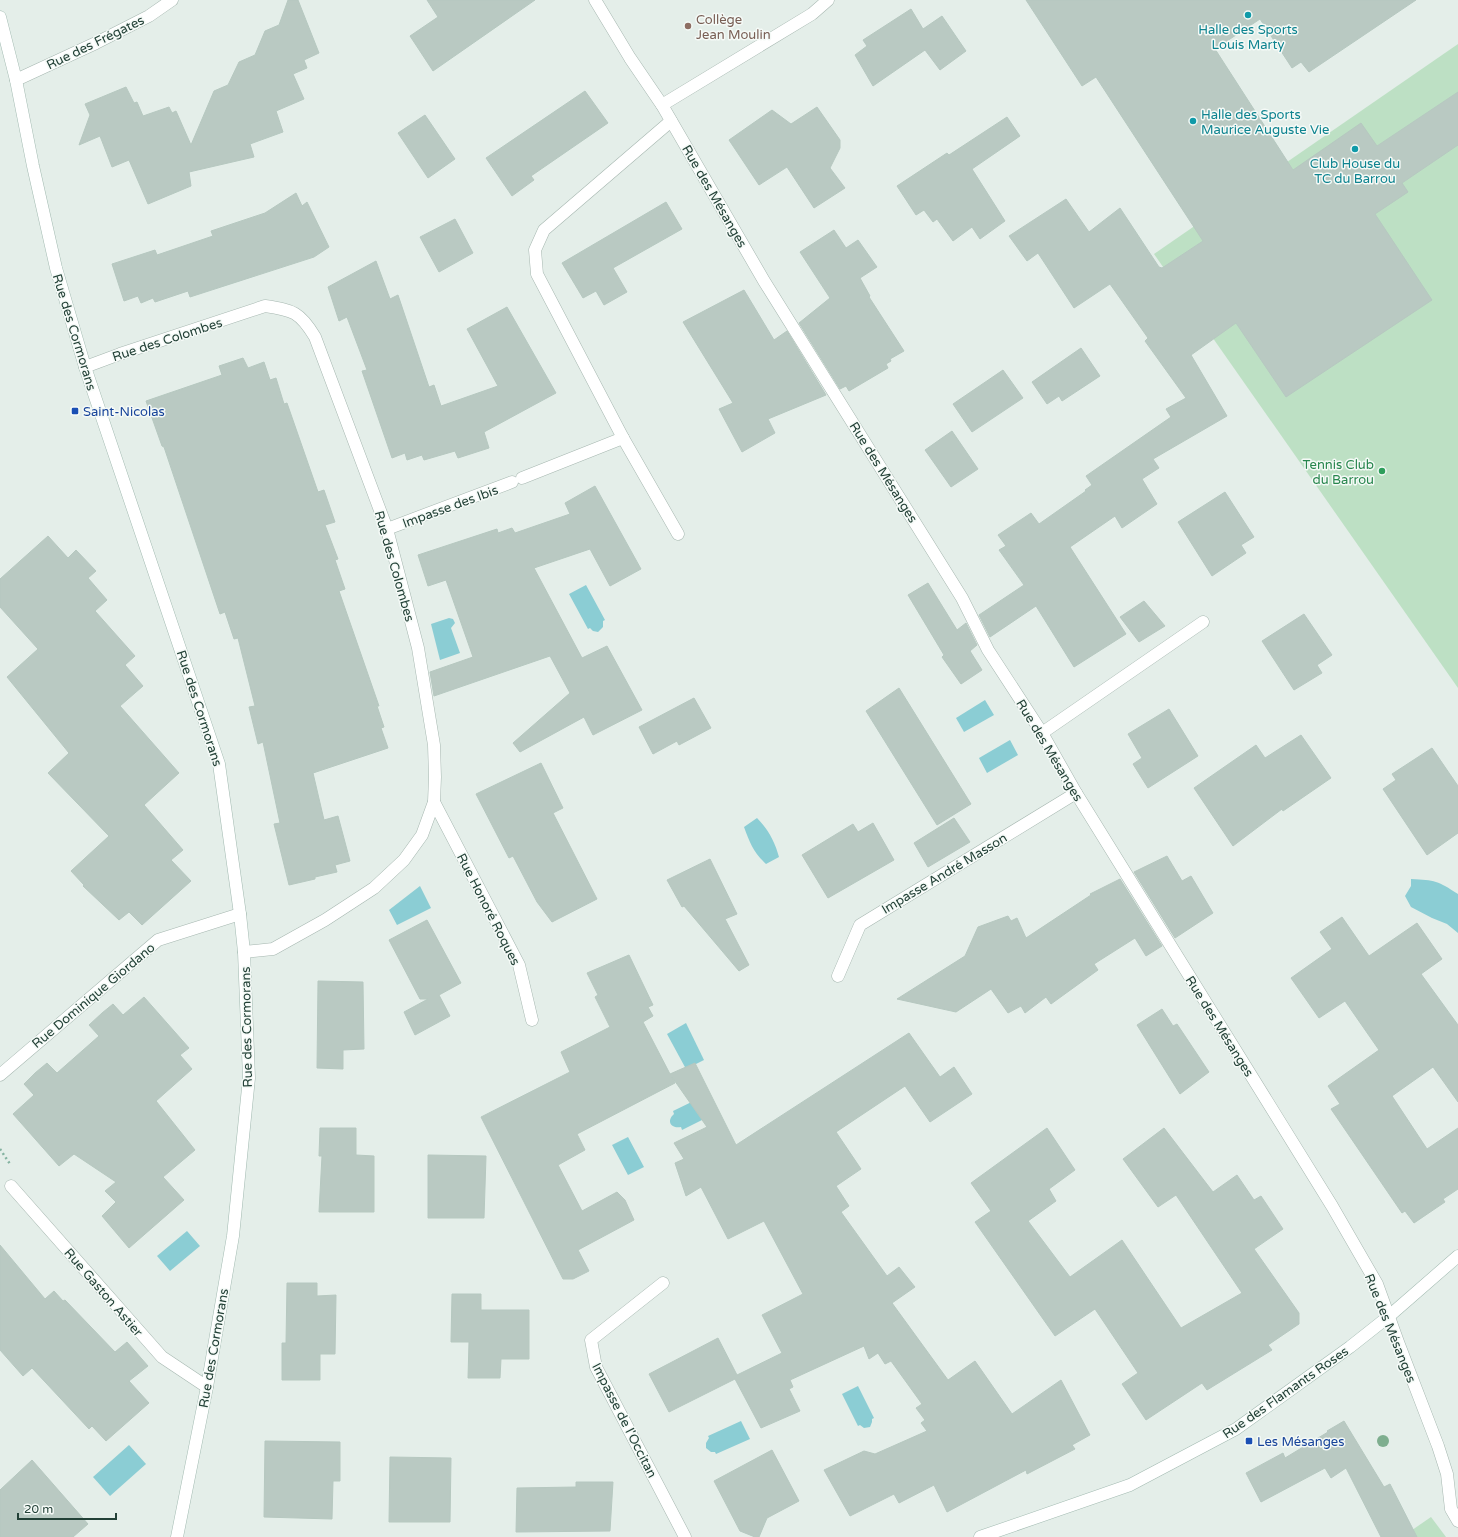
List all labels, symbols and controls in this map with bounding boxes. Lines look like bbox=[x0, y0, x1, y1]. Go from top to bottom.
marker: Halle des Sports Louis Marty bbox=[1243, 10, 1253, 20]
street label: Rue des Frégates bbox=[44, 12, 147, 73]
place label: Collège Jean Moulin bbox=[696, 12, 771, 43]
marker: Collège Jean Moulin bbox=[683, 21, 693, 31]
place label: Halle des Sports Louis Marty bbox=[1198, 22, 1298, 53]
place label: Halle des Sports Maurice Auguste Vie bbox=[1201, 107, 1329, 138]
marker: Halle des Sports Maurice Auguste Vie bbox=[1188, 116, 1198, 126]
street label: Rue des Mésanges bbox=[678, 142, 750, 251]
marker: Club House du TC du Barrou bbox=[1350, 144, 1360, 154]
place label: Club House du TC du Barrou bbox=[1310, 156, 1400, 187]
street label: Rue des Cormorans bbox=[49, 272, 99, 393]
street label: Rue des Colombes bbox=[110, 315, 224, 365]
place label: Saint-Nicolas bbox=[83, 404, 165, 420]
marker: Saint-Nicolas bbox=[70, 406, 80, 416]
street label: Rue des Mésanges bbox=[846, 419, 921, 526]
place label: Tennis Club du Barrou bbox=[1302, 457, 1374, 488]
marker: Tennis Club du Barrou bbox=[1377, 466, 1387, 476]
street label: Impasse des Ibis bbox=[400, 482, 500, 532]
street label: Rue des Colombes bbox=[371, 509, 418, 624]
street label: Rue des Cormorans bbox=[173, 648, 225, 768]
street label: Rue des Mésanges bbox=[1012, 697, 1086, 804]
street label: Impasse André Masson bbox=[879, 830, 1010, 918]
street label: Rue Honoré Roques bbox=[453, 851, 523, 968]
street label: Rue Dominique Giordano bbox=[29, 940, 158, 1052]
street label: Rue des Cormorans bbox=[238, 966, 256, 1088]
street label: Rue des Mésanges bbox=[1182, 973, 1257, 1080]
street label: Rue Gaston Astier bbox=[61, 1245, 146, 1340]
street label: Rue des Mésanges bbox=[1361, 1272, 1419, 1385]
street label: Rue des Cormorans bbox=[196, 1287, 232, 1409]
street label: Rue des Flamants Roses bbox=[1220, 1343, 1352, 1442]
street label: Impasse de l'Occitan bbox=[588, 1360, 660, 1481]
place label: Les Mésanges bbox=[1257, 1434, 1344, 1450]
marker: Les Mésanges bbox=[1244, 1436, 1254, 1446]
scale bar bbox=[18, 1495, 116, 1521]
text: 20 m bbox=[24, 1502, 53, 1516]

